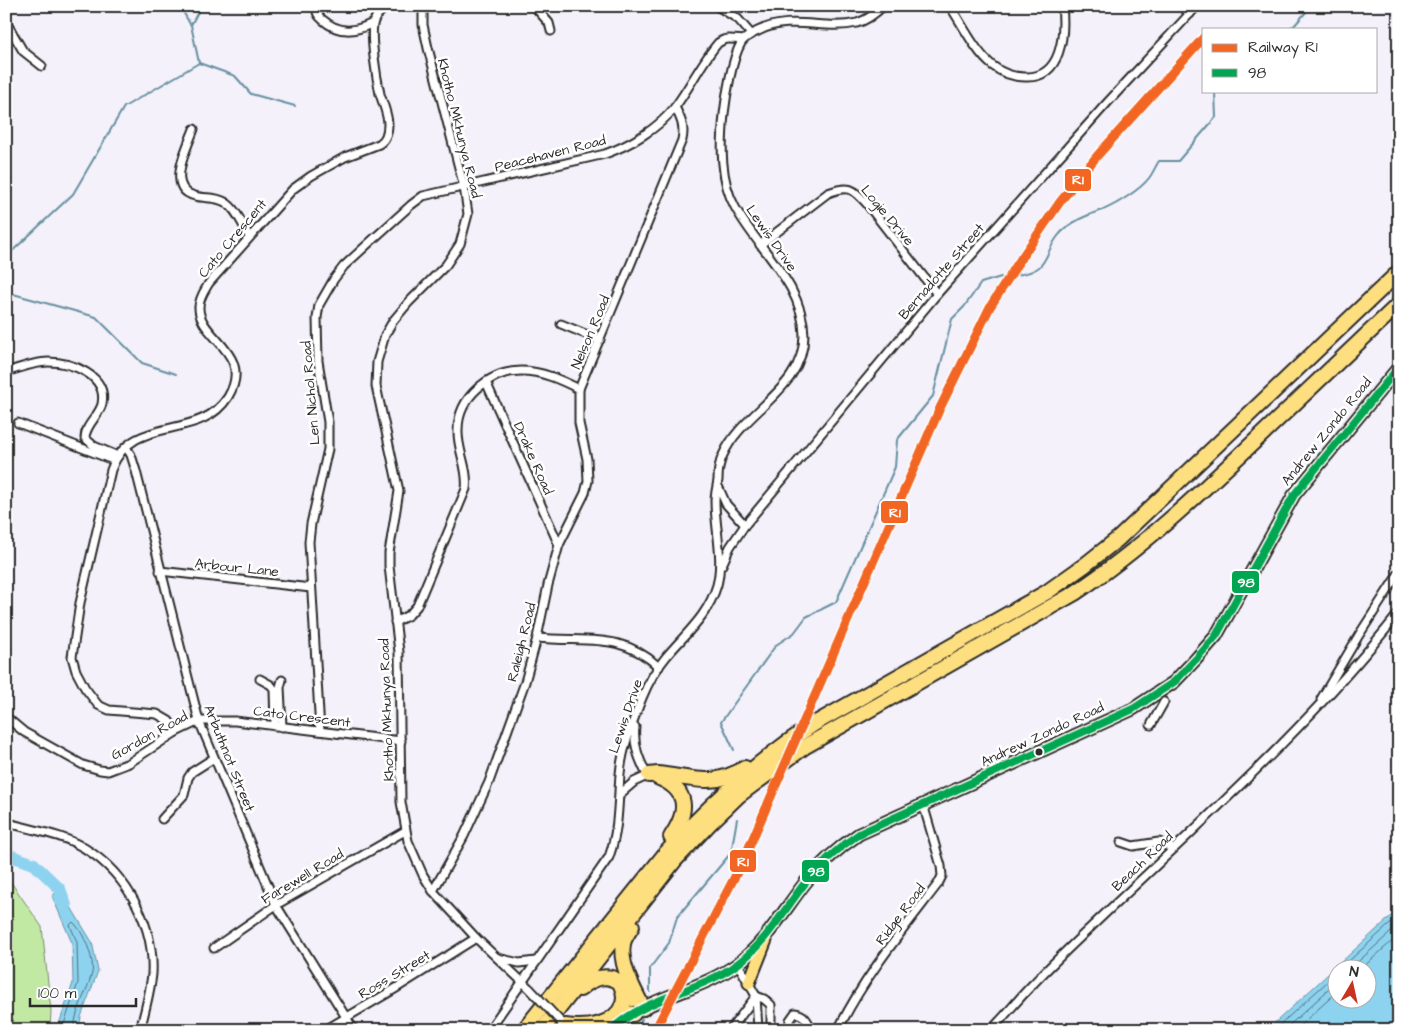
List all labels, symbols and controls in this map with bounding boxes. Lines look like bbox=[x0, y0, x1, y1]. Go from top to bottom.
legend bbox=[1202, 28, 1378, 92]
text: Railway R1 bbox=[1248, 37, 1318, 59]
street label: Khotho Mkhunya Road bbox=[432, 56, 486, 200]
text: 98 bbox=[1248, 63, 1267, 84]
street label: Peacehaven Road bbox=[493, 131, 608, 177]
line badge: R1 bbox=[1064, 168, 1092, 192]
text: R1 bbox=[1072, 170, 1084, 190]
street label: Logie Drive bbox=[856, 181, 919, 251]
street label: Cato Crescent bbox=[194, 195, 272, 282]
street label: Lewis Drive bbox=[741, 201, 802, 276]
street label: Bernadotte Street bbox=[894, 219, 990, 324]
street label: Nelson Road bbox=[566, 292, 615, 372]
street label: Len Nichol Road bbox=[296, 340, 326, 446]
street label: Andrew Zondo Road bbox=[1277, 373, 1377, 490]
street label: Drake Road bbox=[508, 419, 558, 498]
line badge: R1 bbox=[880, 500, 909, 524]
text: R1 bbox=[889, 503, 901, 523]
street label: Arbour Lane bbox=[194, 554, 280, 582]
line badge: 98 bbox=[1231, 570, 1260, 594]
text: 98 bbox=[1237, 573, 1255, 593]
street label: Raleigh Road bbox=[502, 601, 541, 684]
street label: Khotho Mkhunya Road bbox=[375, 638, 399, 782]
street label: Lewis Drive bbox=[604, 676, 648, 756]
street label: Andrew Zondo Road bbox=[977, 698, 1107, 772]
street label: Cato Crescent bbox=[252, 701, 352, 733]
street label: Arbuthnot Street bbox=[199, 702, 260, 815]
street label: Gordon Road bbox=[107, 706, 192, 765]
unlabelled marker bbox=[1034, 747, 1044, 757]
street label: Beach Road bbox=[1108, 827, 1178, 896]
street label: Farewell Road bbox=[257, 844, 348, 909]
line badge: R1 bbox=[729, 849, 757, 873]
text: R1 bbox=[737, 852, 749, 872]
line badge: 98 bbox=[801, 859, 830, 883]
text: 98 bbox=[807, 862, 825, 882]
street label: Ridge Road bbox=[871, 880, 930, 949]
street label: Ross Street bbox=[355, 945, 435, 1004]
north arrow bbox=[1328, 958, 1378, 1008]
text: N bbox=[1348, 962, 1360, 983]
scale bar bbox=[30, 976, 136, 1008]
text: 100 m bbox=[38, 983, 77, 1004]

